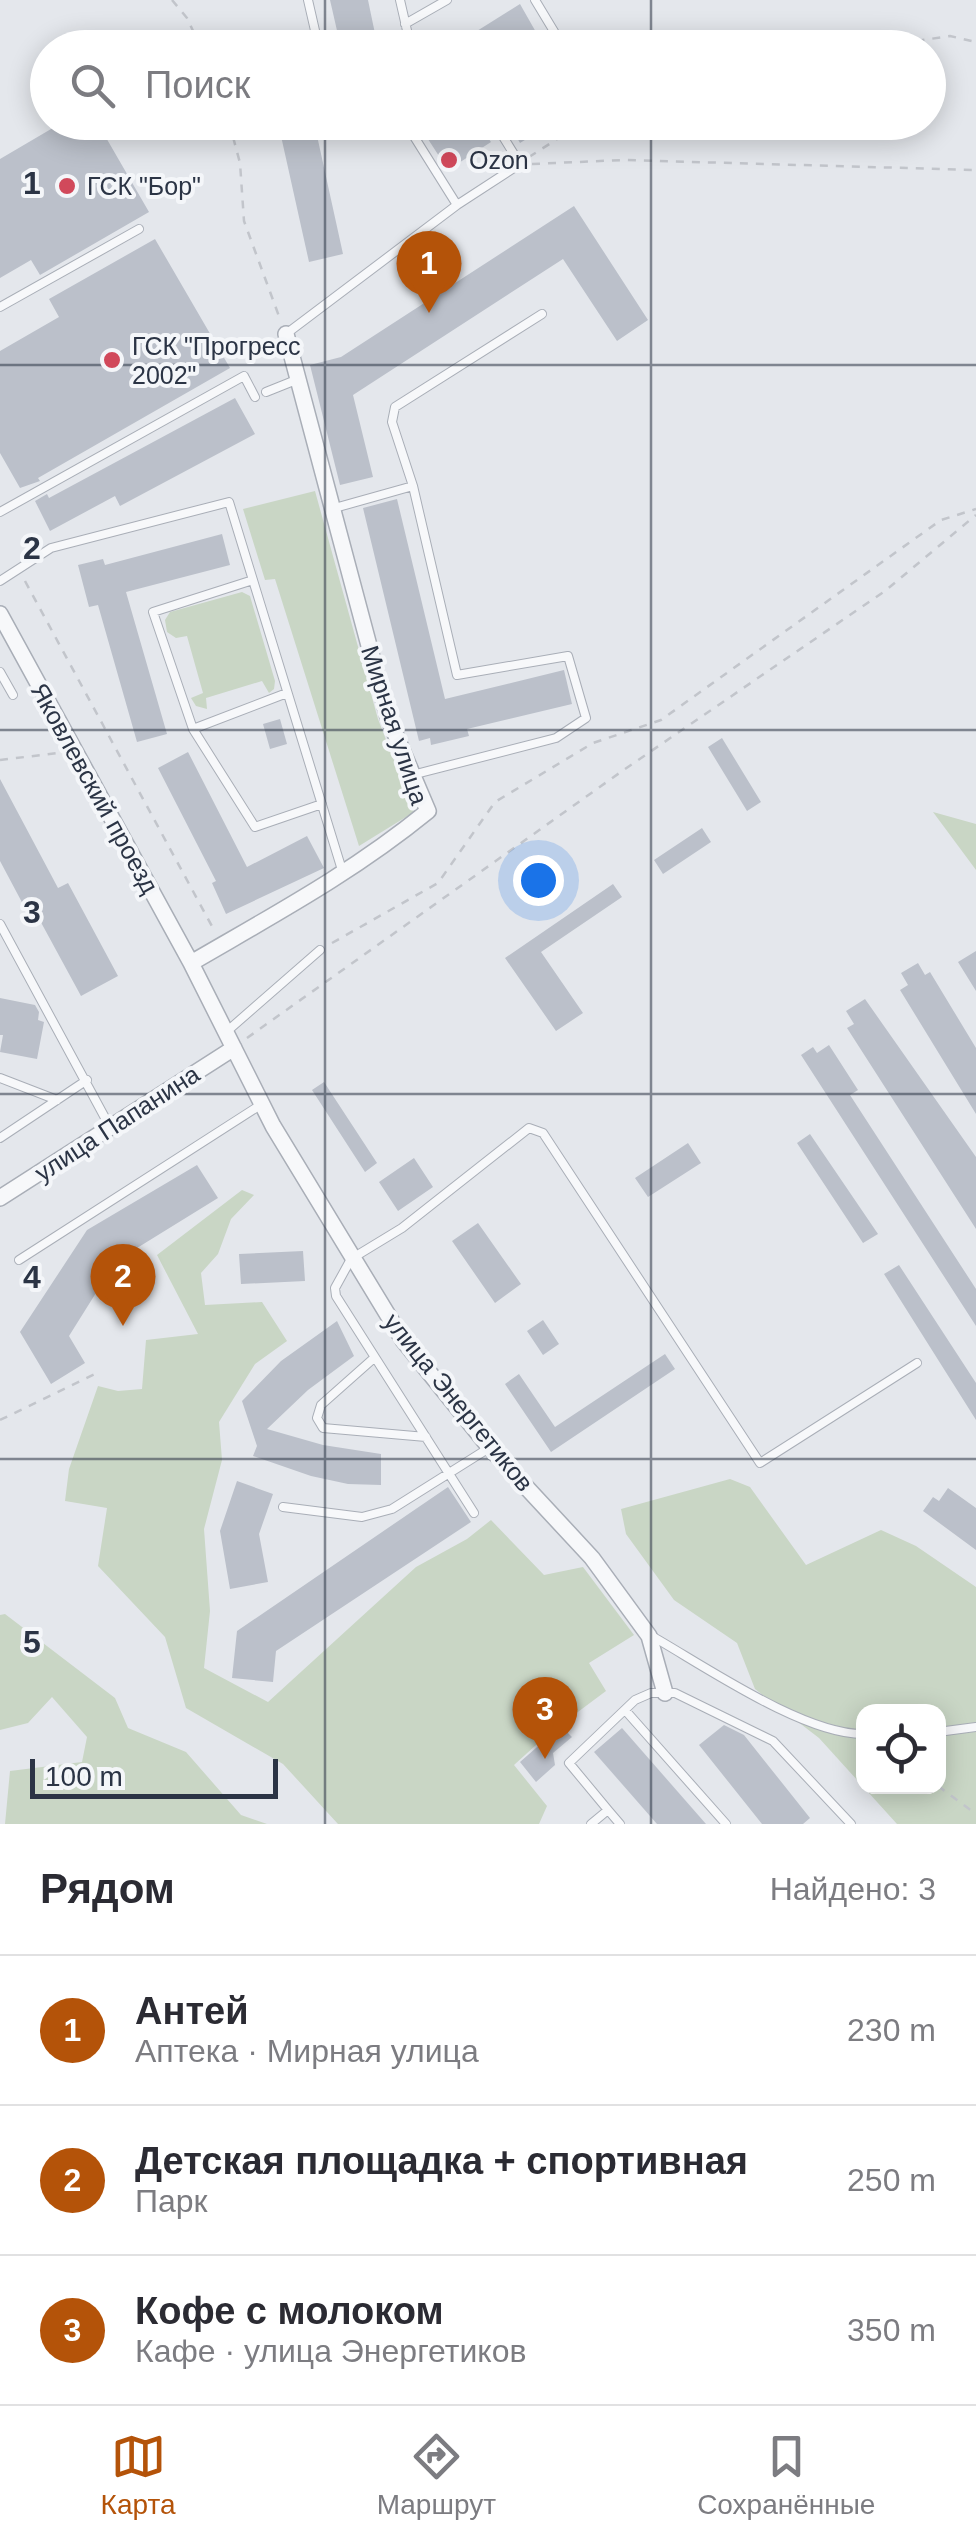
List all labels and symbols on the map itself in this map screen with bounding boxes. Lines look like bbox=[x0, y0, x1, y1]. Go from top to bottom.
place label: Ozon bbox=[469, 146, 529, 174]
marker: Ozon bbox=[438, 149, 460, 171]
text: 1 bbox=[23, 165, 41, 201]
place label: ГСК "Бор" bbox=[87, 172, 201, 200]
marker: ГСК "Бор" bbox=[56, 175, 78, 197]
pin: 1 bbox=[396, 230, 462, 313]
place label: ГСК "Прогресс 2002" bbox=[132, 332, 301, 389]
marker: ГСК "Прогресс 2002" bbox=[101, 349, 123, 371]
text: 2 bbox=[23, 530, 41, 566]
street label: Мирная улица bbox=[356, 642, 434, 808]
street label: Яковлевский проезд bbox=[26, 678, 165, 898]
your location bbox=[513, 855, 564, 906]
text: 3 bbox=[23, 894, 41, 930]
street label: улица Папанина bbox=[30, 1059, 205, 1187]
pin: 2 bbox=[90, 1244, 156, 1326]
text: 4 bbox=[23, 1259, 41, 1295]
street label: улица Энергетиков bbox=[379, 1307, 539, 1497]
text: 5 bbox=[23, 1624, 41, 1660]
pin: 3 bbox=[512, 1676, 578, 1759]
scale bar bbox=[30, 1754, 278, 1798]

